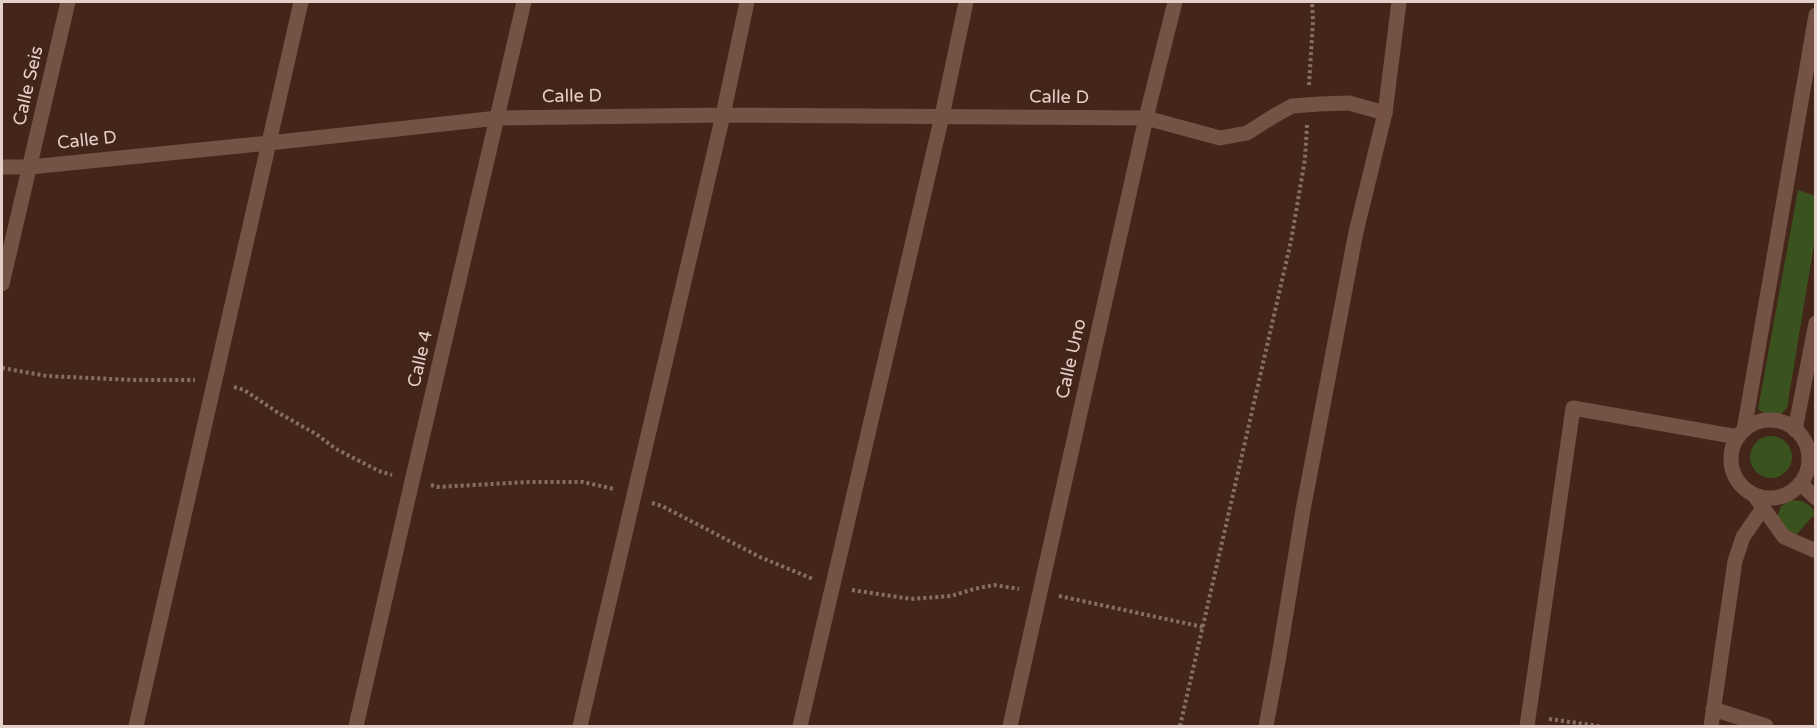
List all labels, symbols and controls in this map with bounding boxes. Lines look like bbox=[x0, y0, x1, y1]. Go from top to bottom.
street label: Calle Seis bbox=[9, 44, 49, 128]
street label: Calle D bbox=[542, 86, 602, 108]
street label: Calle D bbox=[1029, 87, 1089, 109]
street label: Calle D bbox=[56, 127, 118, 155]
street label: Calle Uno bbox=[1052, 317, 1092, 401]
street label: Calle 4 bbox=[404, 328, 438, 390]

